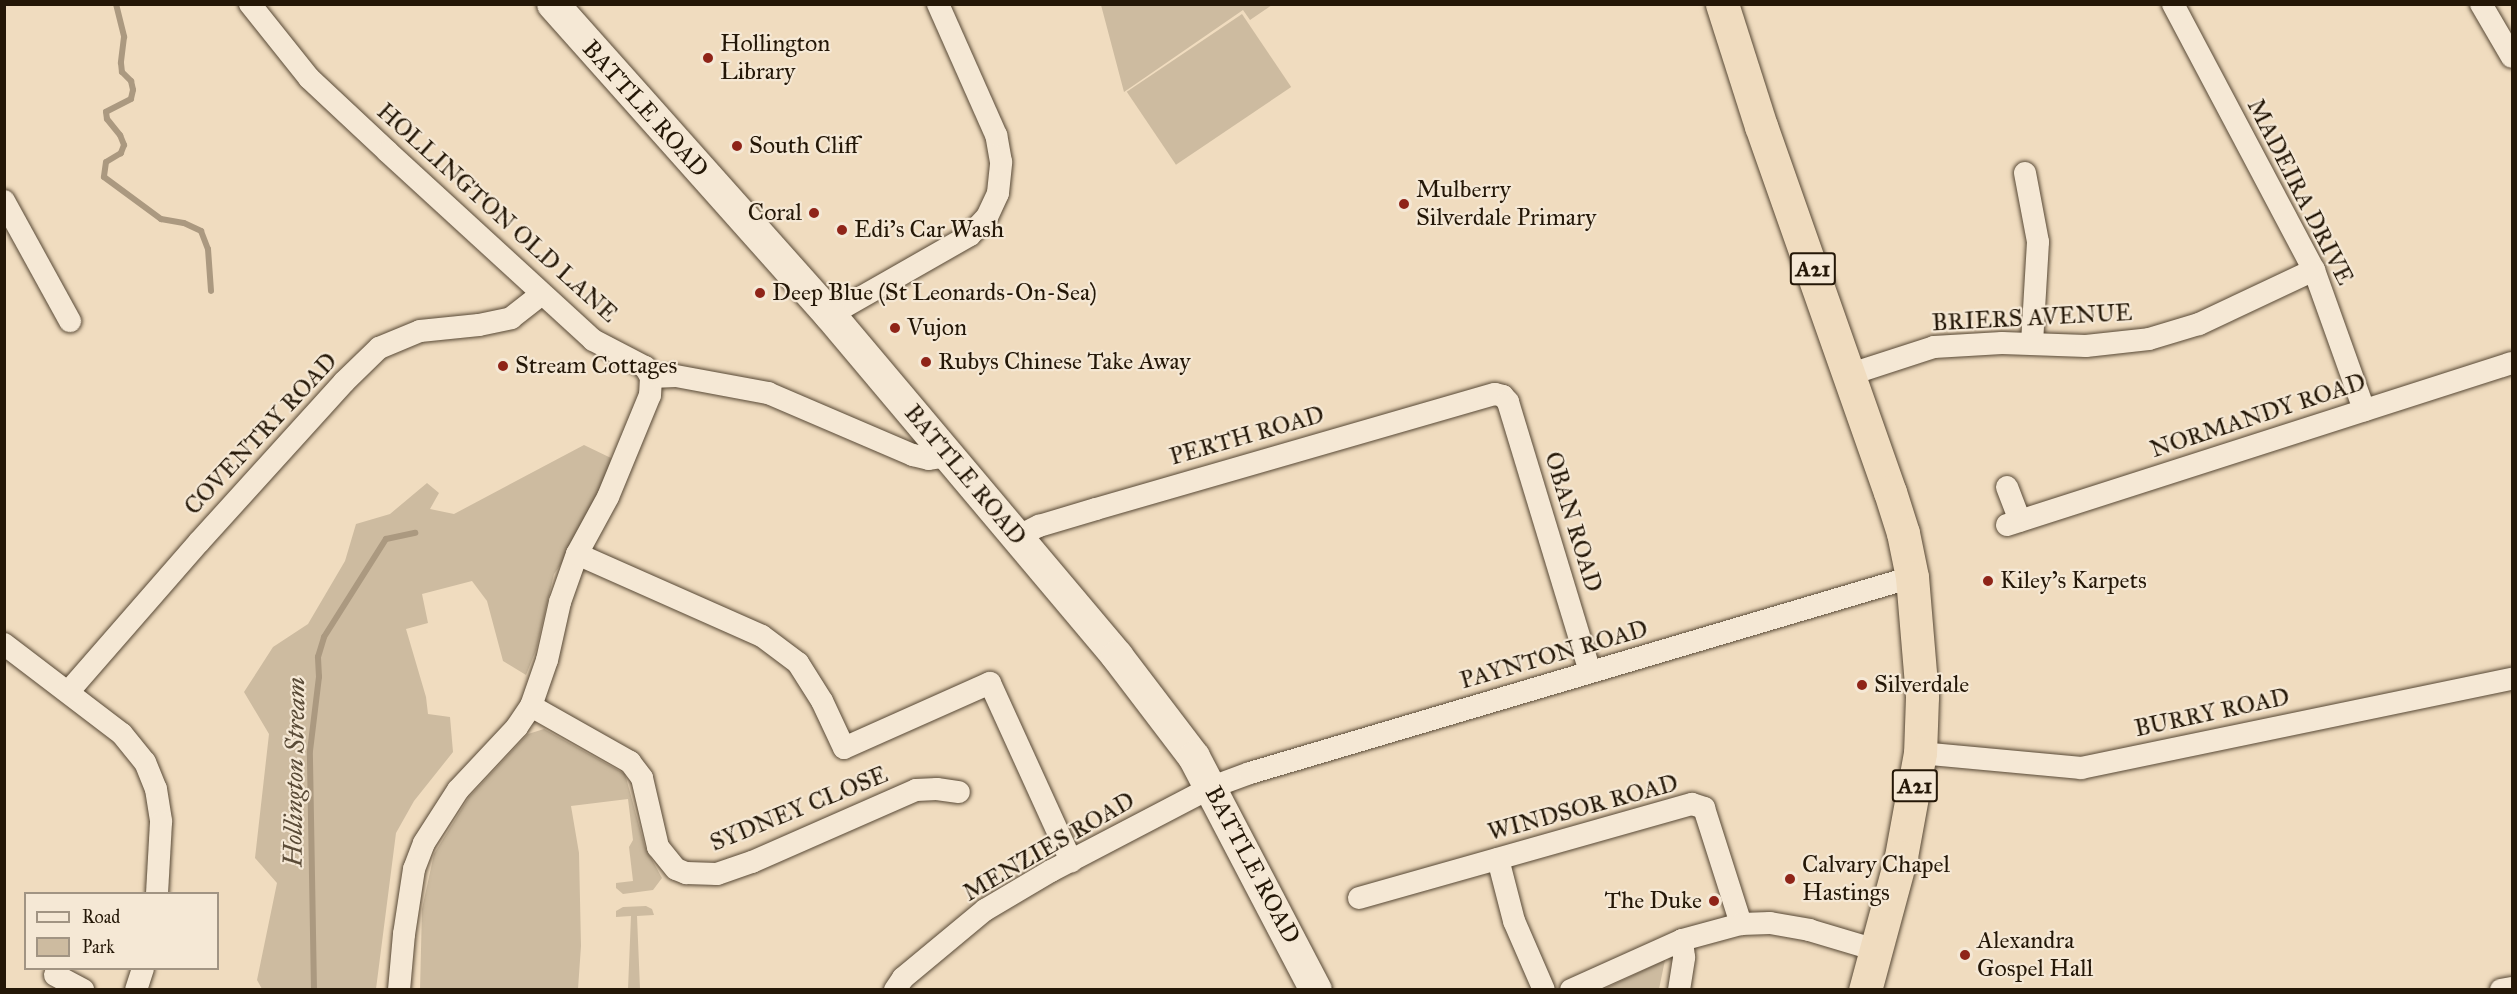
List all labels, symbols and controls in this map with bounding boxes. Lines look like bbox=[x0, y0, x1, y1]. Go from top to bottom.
place label: Hollington Library bbox=[720, 30, 830, 86]
street label: BATTLE ROAD bbox=[576, 35, 714, 183]
marker: Hollington Library bbox=[701, 51, 715, 65]
street label: MADEIRA DRIVE bbox=[2241, 94, 2359, 290]
street label: HOLLINGTON OLD LANE bbox=[371, 97, 623, 329]
place label: South Cliff bbox=[749, 132, 859, 160]
marker: South Cliff bbox=[730, 139, 744, 153]
place label: Mulberry Silverdale Primary bbox=[1416, 176, 1596, 232]
marker: Mulberry Silverdale Primary bbox=[1397, 197, 1411, 211]
place label: Coral bbox=[748, 199, 802, 227]
marker: Coral bbox=[807, 206, 821, 220]
place label: Edi's Car Wash bbox=[854, 216, 1004, 244]
marker: Edi's Car Wash bbox=[835, 223, 849, 237]
road number: A21 bbox=[1789, 250, 1837, 288]
place label: Deep Blue (St Leonards-On-Sea) bbox=[772, 279, 1097, 307]
marker: Deep Blue (St Leonards-On-Sea) bbox=[753, 286, 767, 300]
street label: BRIERS AVENUE bbox=[1931, 298, 2133, 338]
place label: Vujon bbox=[907, 314, 967, 342]
marker: Vujon bbox=[888, 321, 902, 335]
street label: COVENTRY ROAD bbox=[179, 347, 343, 521]
place label: Rubys Chinese Take Away bbox=[938, 348, 1191, 376]
place label: Stream Cottages bbox=[515, 352, 677, 380]
marker: Rubys Chinese Take Away bbox=[919, 355, 933, 369]
marker: Stream Cottages bbox=[496, 359, 510, 373]
street label: NORMANDY ROAD bbox=[2147, 368, 2369, 464]
street label: BATTLE ROAD bbox=[898, 399, 1032, 551]
street label: PERTH ROAD bbox=[1166, 400, 1328, 472]
street label: OBAN ROAD bbox=[1538, 448, 1608, 596]
place label: Kiley's Karpets bbox=[2000, 567, 2147, 595]
marker: Kiley's Karpets bbox=[1981, 574, 1995, 588]
street label: PAYNTON ROAD bbox=[1457, 614, 1651, 696]
place label: Silverdale bbox=[1874, 671, 1969, 699]
water label: Hollington Stream bbox=[278, 677, 312, 867]
marker: Silverdale bbox=[1855, 678, 1869, 692]
street label: BURRY ROAD bbox=[2132, 683, 2292, 743]
street label: SYDNEY CLOSE bbox=[706, 760, 892, 858]
road number: A21 bbox=[1891, 767, 1939, 805]
street label: WINDSOR ROAD bbox=[1485, 769, 1681, 847]
street label: BATTLE ROAD bbox=[1198, 781, 1306, 949]
street label: MENZIES ROAD bbox=[958, 786, 1140, 908]
place label: Calvary Chapel Hastings bbox=[1802, 851, 1950, 907]
marker: Calvary Chapel Hastings bbox=[1783, 872, 1797, 886]
place label: The Duke bbox=[1604, 887, 1702, 915]
legend bbox=[24, 892, 219, 970]
marker: The Duke bbox=[1707, 894, 1721, 908]
text: Road bbox=[82, 906, 120, 928]
place label: Alexandra Gospel Hall bbox=[1977, 927, 2093, 983]
text: Park bbox=[82, 936, 115, 958]
marker: Alexandra Gospel Hall bbox=[1958, 948, 1972, 962]

